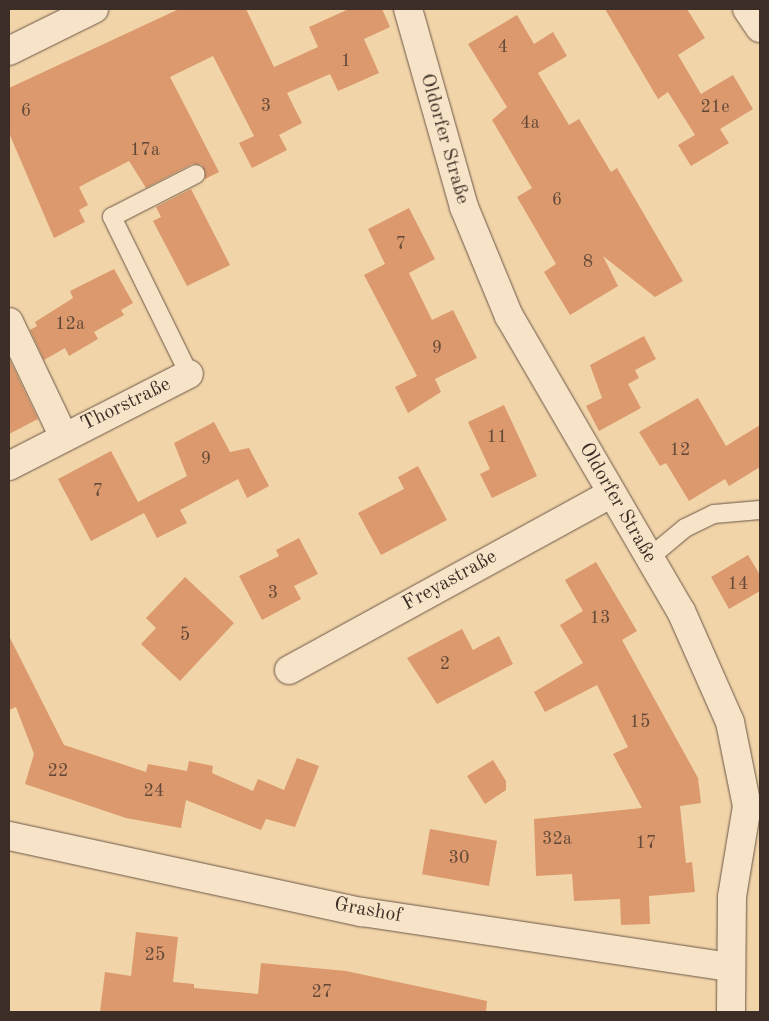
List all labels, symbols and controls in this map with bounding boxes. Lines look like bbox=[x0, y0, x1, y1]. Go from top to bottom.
house number: 4 bbox=[498, 36, 508, 58]
house number: 1 bbox=[341, 50, 351, 72]
street label: Oldorfer Straße bbox=[414, 71, 474, 207]
house number: 3 bbox=[261, 95, 271, 117]
house number: 21e bbox=[700, 96, 730, 118]
house number: 6 bbox=[21, 100, 31, 122]
house number: 4a bbox=[520, 112, 540, 134]
house number: 17a bbox=[130, 139, 160, 161]
house number: 6 bbox=[552, 189, 562, 211]
house number: 7 bbox=[396, 233, 406, 255]
house number: 8 bbox=[583, 251, 593, 273]
house number: 12a bbox=[55, 313, 85, 335]
house number: 9 bbox=[432, 337, 442, 359]
street label: Thorstraße bbox=[77, 373, 175, 437]
house number: 11 bbox=[487, 426, 507, 448]
street label: Oldorfer Straße bbox=[573, 439, 661, 567]
house number: 12 bbox=[670, 439, 690, 461]
house number: 9 bbox=[201, 448, 211, 470]
house number: 7 bbox=[93, 480, 103, 502]
street label: Freyastraße bbox=[399, 545, 501, 617]
house number: 14 bbox=[728, 573, 748, 595]
house number: 3 bbox=[268, 582, 278, 604]
house number: 13 bbox=[590, 607, 610, 629]
house number: 5 bbox=[180, 624, 190, 646]
house number: 2 bbox=[440, 653, 450, 675]
house number: 15 bbox=[630, 711, 650, 733]
house number: 22 bbox=[48, 760, 68, 782]
house number: 24 bbox=[144, 780, 164, 802]
house number: 32a bbox=[542, 828, 572, 850]
house number: 17 bbox=[636, 832, 656, 854]
house number: 30 bbox=[449, 847, 469, 869]
street label: Grashof bbox=[332, 893, 404, 929]
house number: 25 bbox=[145, 944, 165, 966]
house number: 27 bbox=[312, 981, 332, 1003]

